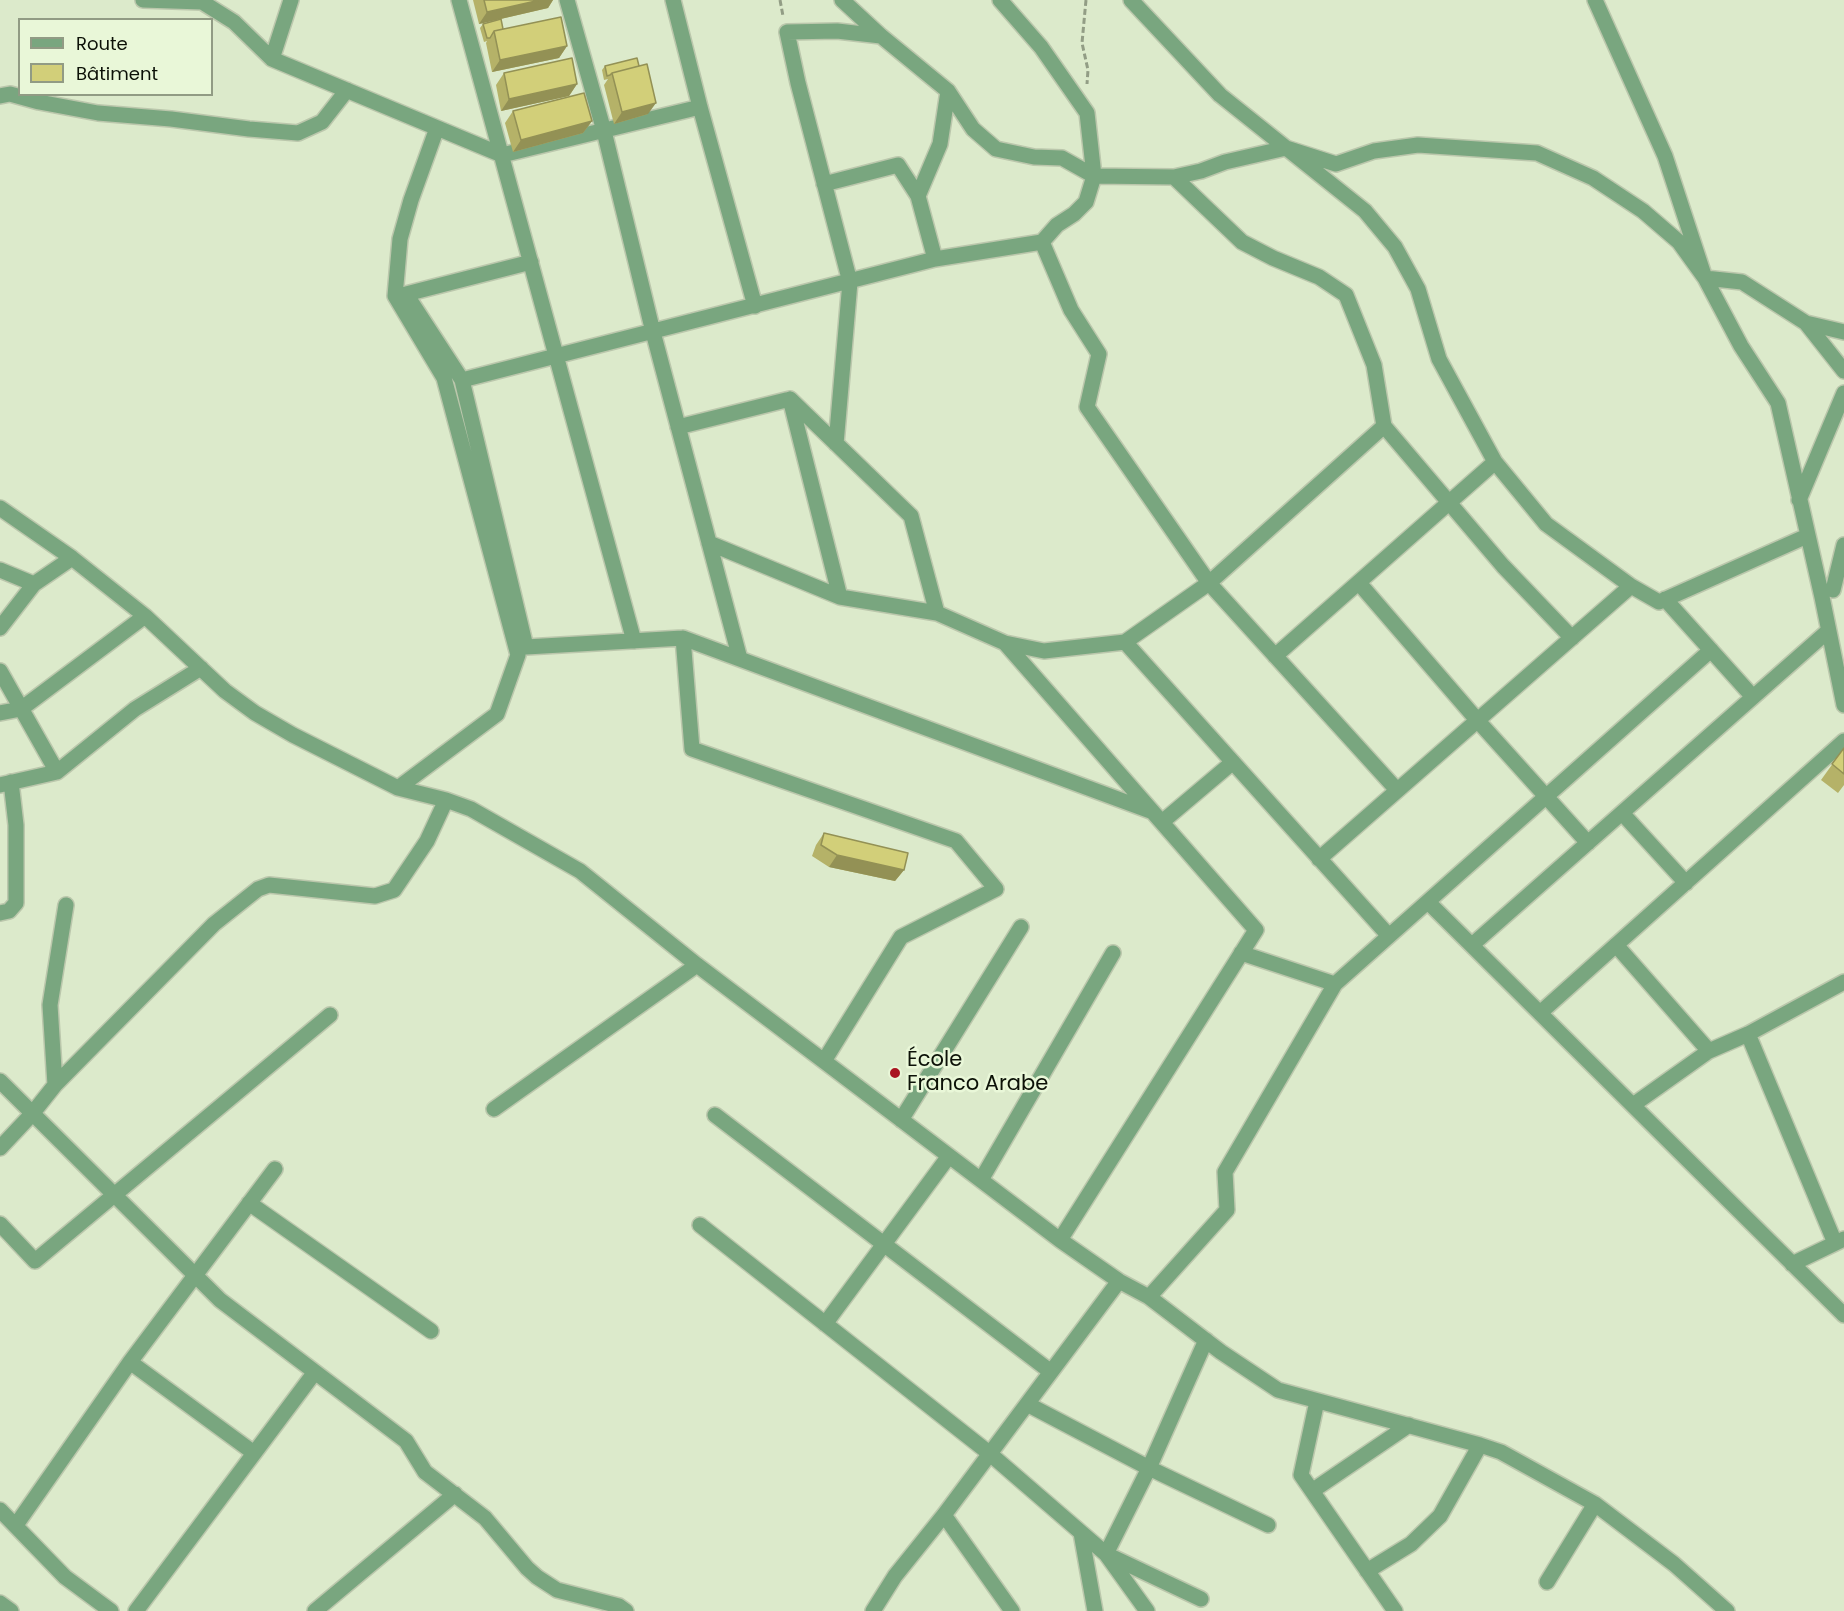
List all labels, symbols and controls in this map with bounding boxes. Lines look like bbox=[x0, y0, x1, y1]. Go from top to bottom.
legend bbox=[18, 18, 213, 96]
text: Route bbox=[76, 31, 128, 56]
text: Bâtiment bbox=[76, 61, 158, 86]
place label: École Franco Arabe bbox=[907, 1048, 1048, 1098]
marker: École Franco Arabe bbox=[888, 1066, 902, 1080]

